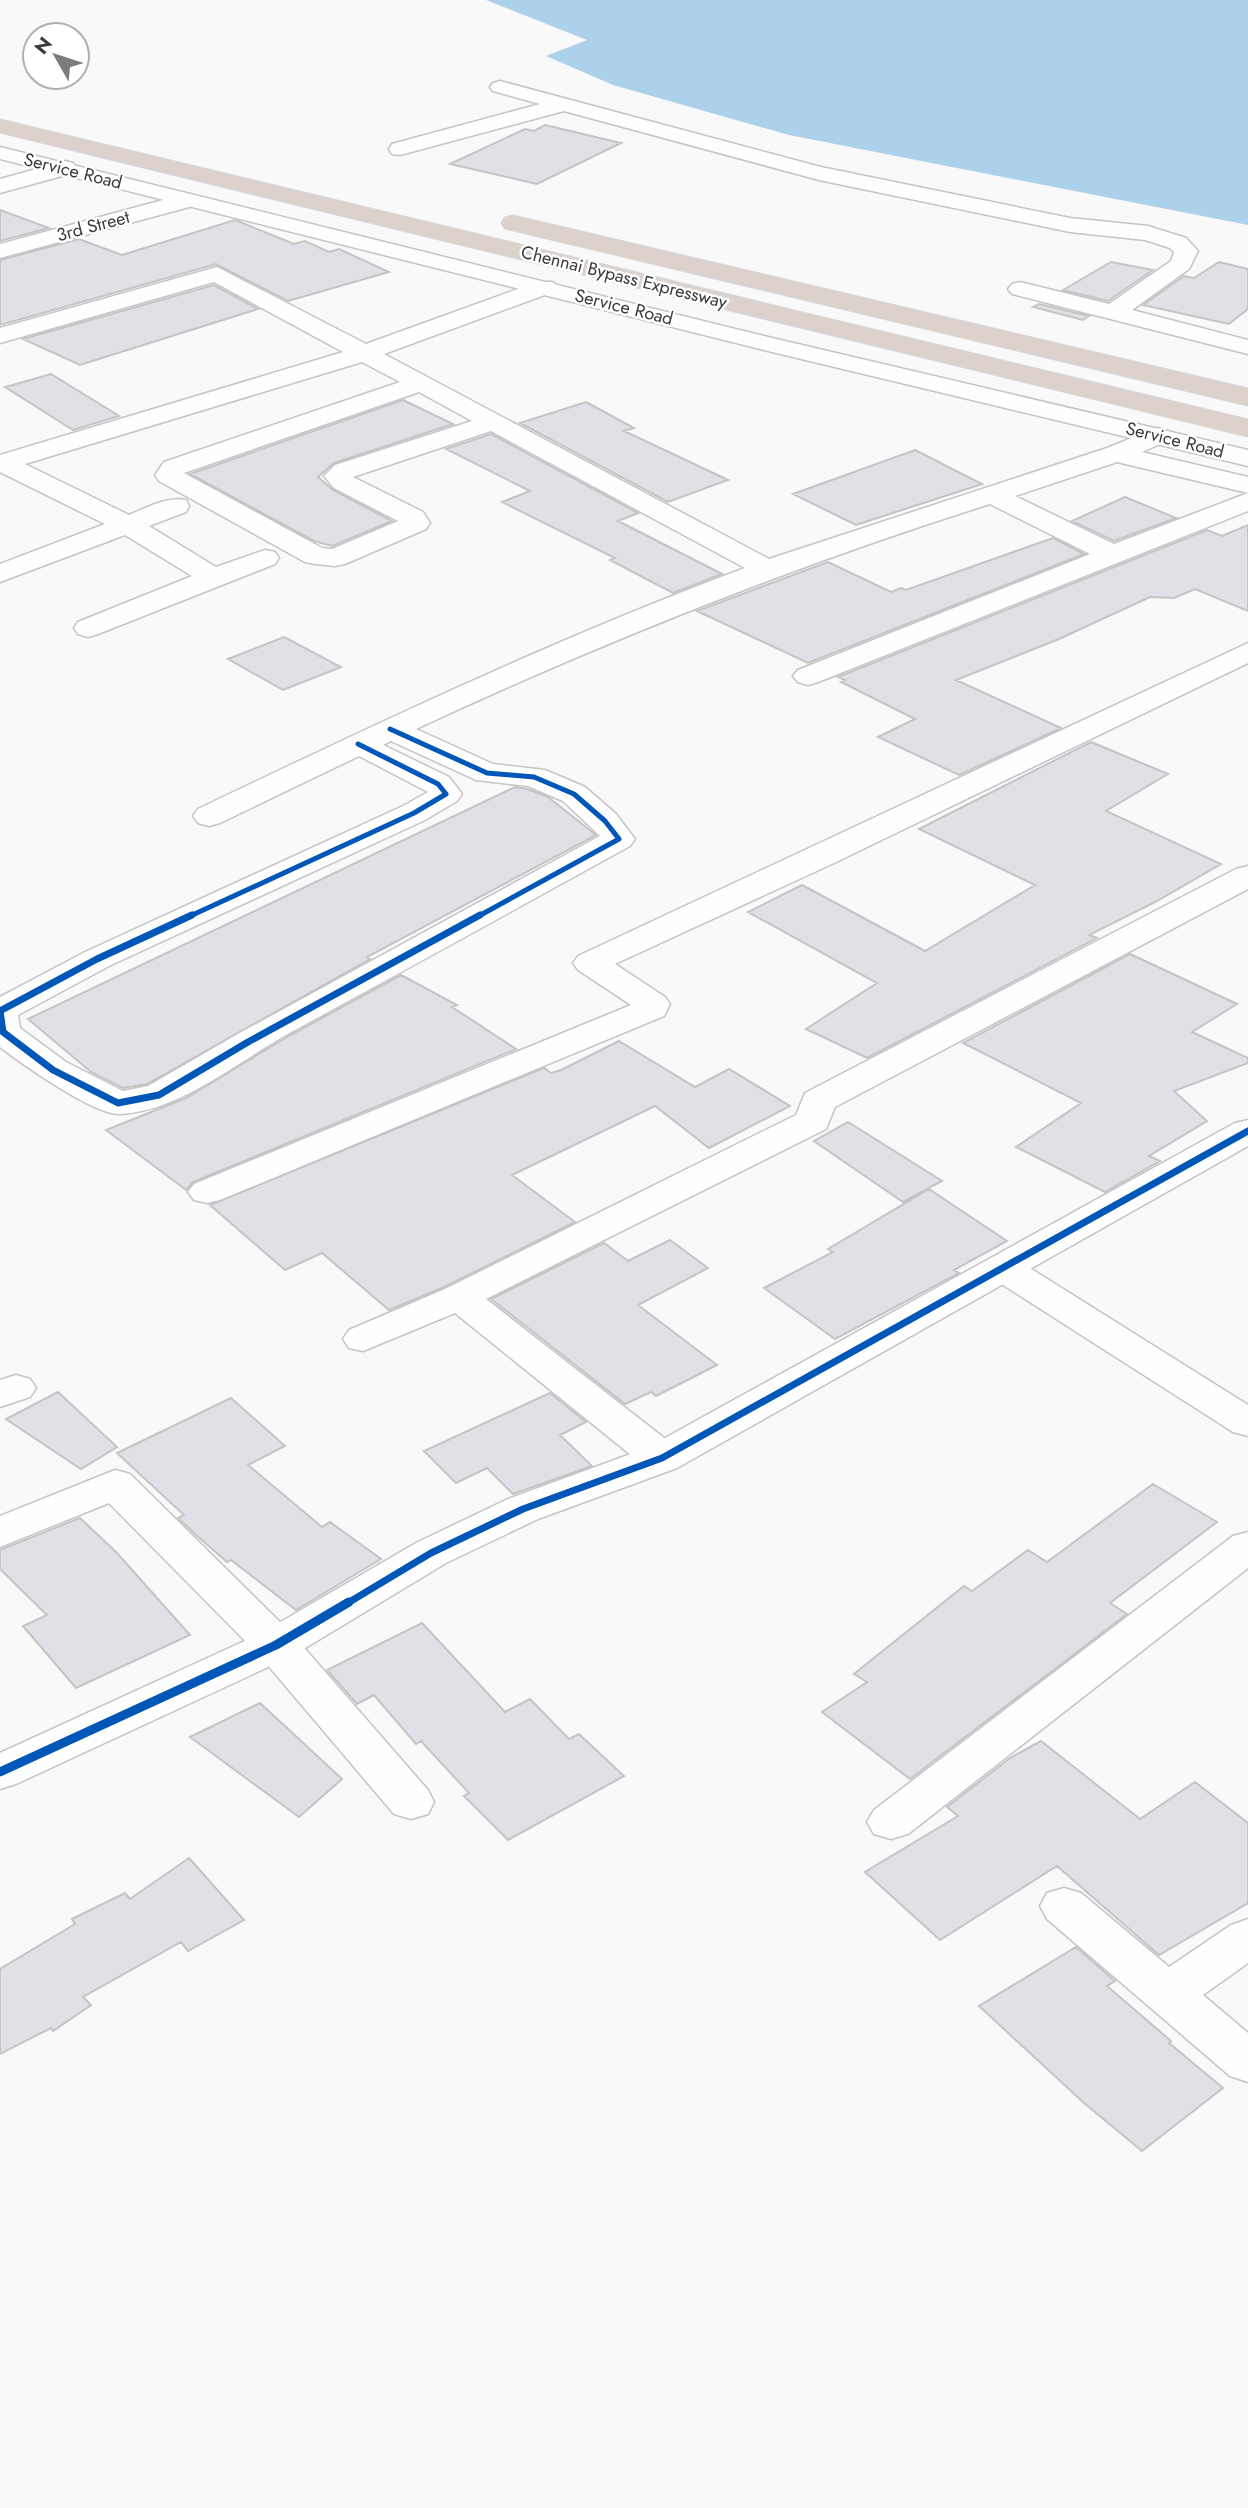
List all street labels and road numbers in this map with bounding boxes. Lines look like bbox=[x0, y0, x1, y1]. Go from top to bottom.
street label: Service Road bbox=[21, 146, 125, 196]
street label: 3rd Street bbox=[54, 204, 133, 248]
street label: Chennai Bypass Expressway bbox=[518, 239, 730, 315]
street label: Service Road bbox=[572, 282, 676, 332]
street label: Service Road bbox=[1123, 415, 1227, 465]

